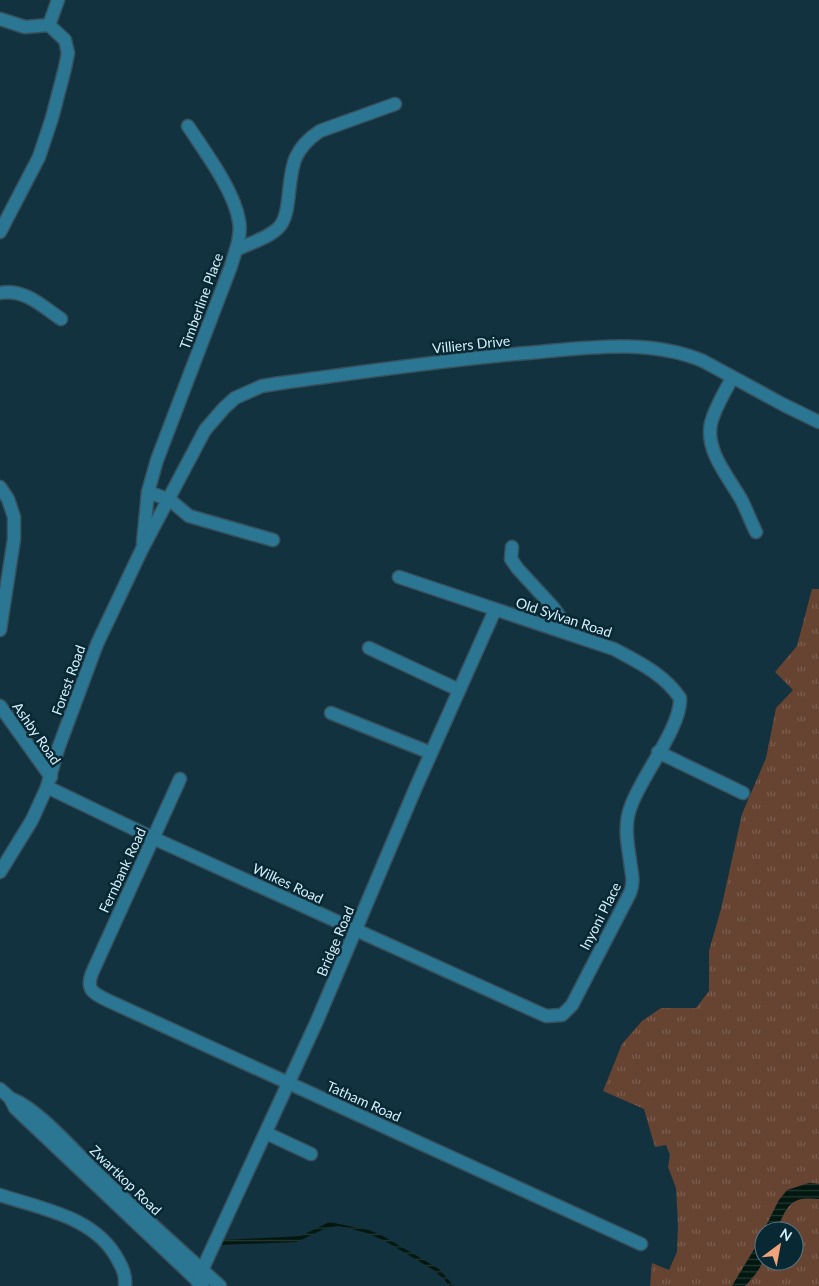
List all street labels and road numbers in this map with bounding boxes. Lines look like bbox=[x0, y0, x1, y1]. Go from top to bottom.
street label: Timberline Place bbox=[176, 250, 226, 352]
street label: Villiers Drive bbox=[431, 331, 511, 357]
street label: Old Sylvan Road bbox=[514, 593, 614, 641]
street label: Forest Road bbox=[47, 643, 89, 717]
street label: Ashby Road bbox=[9, 698, 65, 768]
street label: Fernbank Road bbox=[95, 825, 149, 915]
street label: Wilkes Road bbox=[250, 859, 326, 907]
street label: Inyoni Place bbox=[576, 879, 624, 953]
street label: Bridge Road bbox=[313, 903, 357, 979]
street label: Tatham Road bbox=[324, 1077, 404, 1125]
street label: Zwartkop Road bbox=[87, 1142, 165, 1218]

